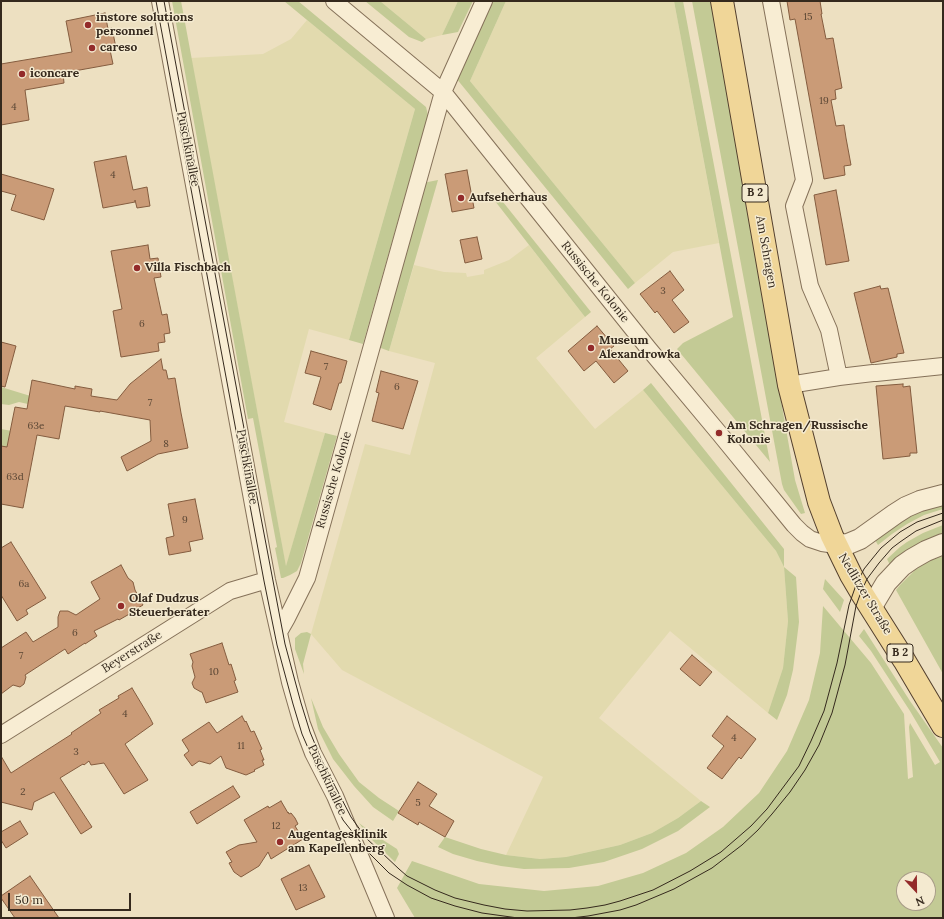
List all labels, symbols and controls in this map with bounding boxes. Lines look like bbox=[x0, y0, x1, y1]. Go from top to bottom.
place label: instore solutions personnel bbox=[96, 11, 193, 39]
house number: 15 bbox=[803, 11, 813, 23]
marker: instore solutions personnel bbox=[83, 20, 93, 30]
place label: careso bbox=[100, 41, 137, 55]
marker: careso bbox=[87, 43, 97, 53]
place label: iconcare bbox=[30, 67, 79, 81]
marker: iconcare bbox=[17, 69, 27, 79]
house number: 19 bbox=[819, 95, 829, 107]
house number: 4 bbox=[11, 101, 17, 113]
street label: Puschkinallee bbox=[174, 110, 202, 188]
house number: 4 bbox=[110, 169, 116, 181]
road number: B 2 bbox=[742, 184, 768, 202]
place label: Aufseherhaus bbox=[469, 191, 547, 205]
marker: Aufseherhaus bbox=[456, 193, 466, 203]
street label: Am Schragen bbox=[753, 215, 779, 289]
street label: Russische Kolonie bbox=[558, 238, 632, 326]
place label: Villa Fischbach bbox=[145, 261, 231, 275]
marker: Villa Fischbach bbox=[132, 263, 142, 273]
house number: 3 bbox=[660, 285, 666, 297]
house number: 6 bbox=[139, 318, 145, 330]
place label: Museum Alexandrowka bbox=[599, 334, 680, 362]
marker: Museum Alexandrowka bbox=[586, 343, 596, 353]
house number: 7 bbox=[324, 361, 328, 373]
house number: 6 bbox=[394, 381, 400, 393]
house number: 7 bbox=[148, 397, 152, 409]
place label: Am Schragen/Russische Kolonie bbox=[727, 419, 868, 447]
house number: 63e bbox=[28, 420, 44, 432]
street label: Puschkinallee bbox=[233, 428, 261, 506]
marker: Am Schragen/Russische Kolonie bbox=[714, 428, 724, 438]
street label: Russische Kolonie bbox=[313, 430, 355, 530]
house number: 8 bbox=[163, 438, 169, 450]
house number: 63d bbox=[6, 471, 24, 483]
house number: 9 bbox=[182, 514, 188, 526]
street label: Nedlitzer Straße bbox=[835, 551, 895, 637]
house number: 6a bbox=[19, 578, 29, 590]
place label: Olaf Dudzus Steuerberater bbox=[129, 592, 209, 620]
marker: Olaf Dudzus Steuerberater bbox=[116, 601, 126, 611]
house number: 6 bbox=[72, 627, 78, 639]
street label: Beyerstraße bbox=[99, 628, 165, 676]
road number: B 2 bbox=[887, 644, 913, 662]
house number: 7 bbox=[19, 650, 23, 662]
house number: 10 bbox=[209, 666, 219, 678]
house number: 4 bbox=[122, 708, 128, 720]
house number: 4 bbox=[731, 732, 737, 744]
house number: 11 bbox=[237, 740, 245, 752]
street label: Puschkinallee bbox=[304, 742, 350, 818]
house number: 3 bbox=[73, 746, 79, 758]
house number: 2 bbox=[20, 786, 26, 798]
house number: 5 bbox=[415, 797, 421, 809]
house number: 12 bbox=[271, 820, 281, 832]
place label: Augentagesklinik am Kapellenberg bbox=[288, 828, 387, 856]
marker: Augentagesklinik am Kapellenberg bbox=[275, 837, 285, 847]
north arrow bbox=[896, 871, 936, 911]
house number: 13 bbox=[298, 882, 308, 894]
scale bar bbox=[10, 885, 133, 911]
text: 50 m bbox=[15, 892, 43, 907]
text: N bbox=[914, 893, 927, 909]

